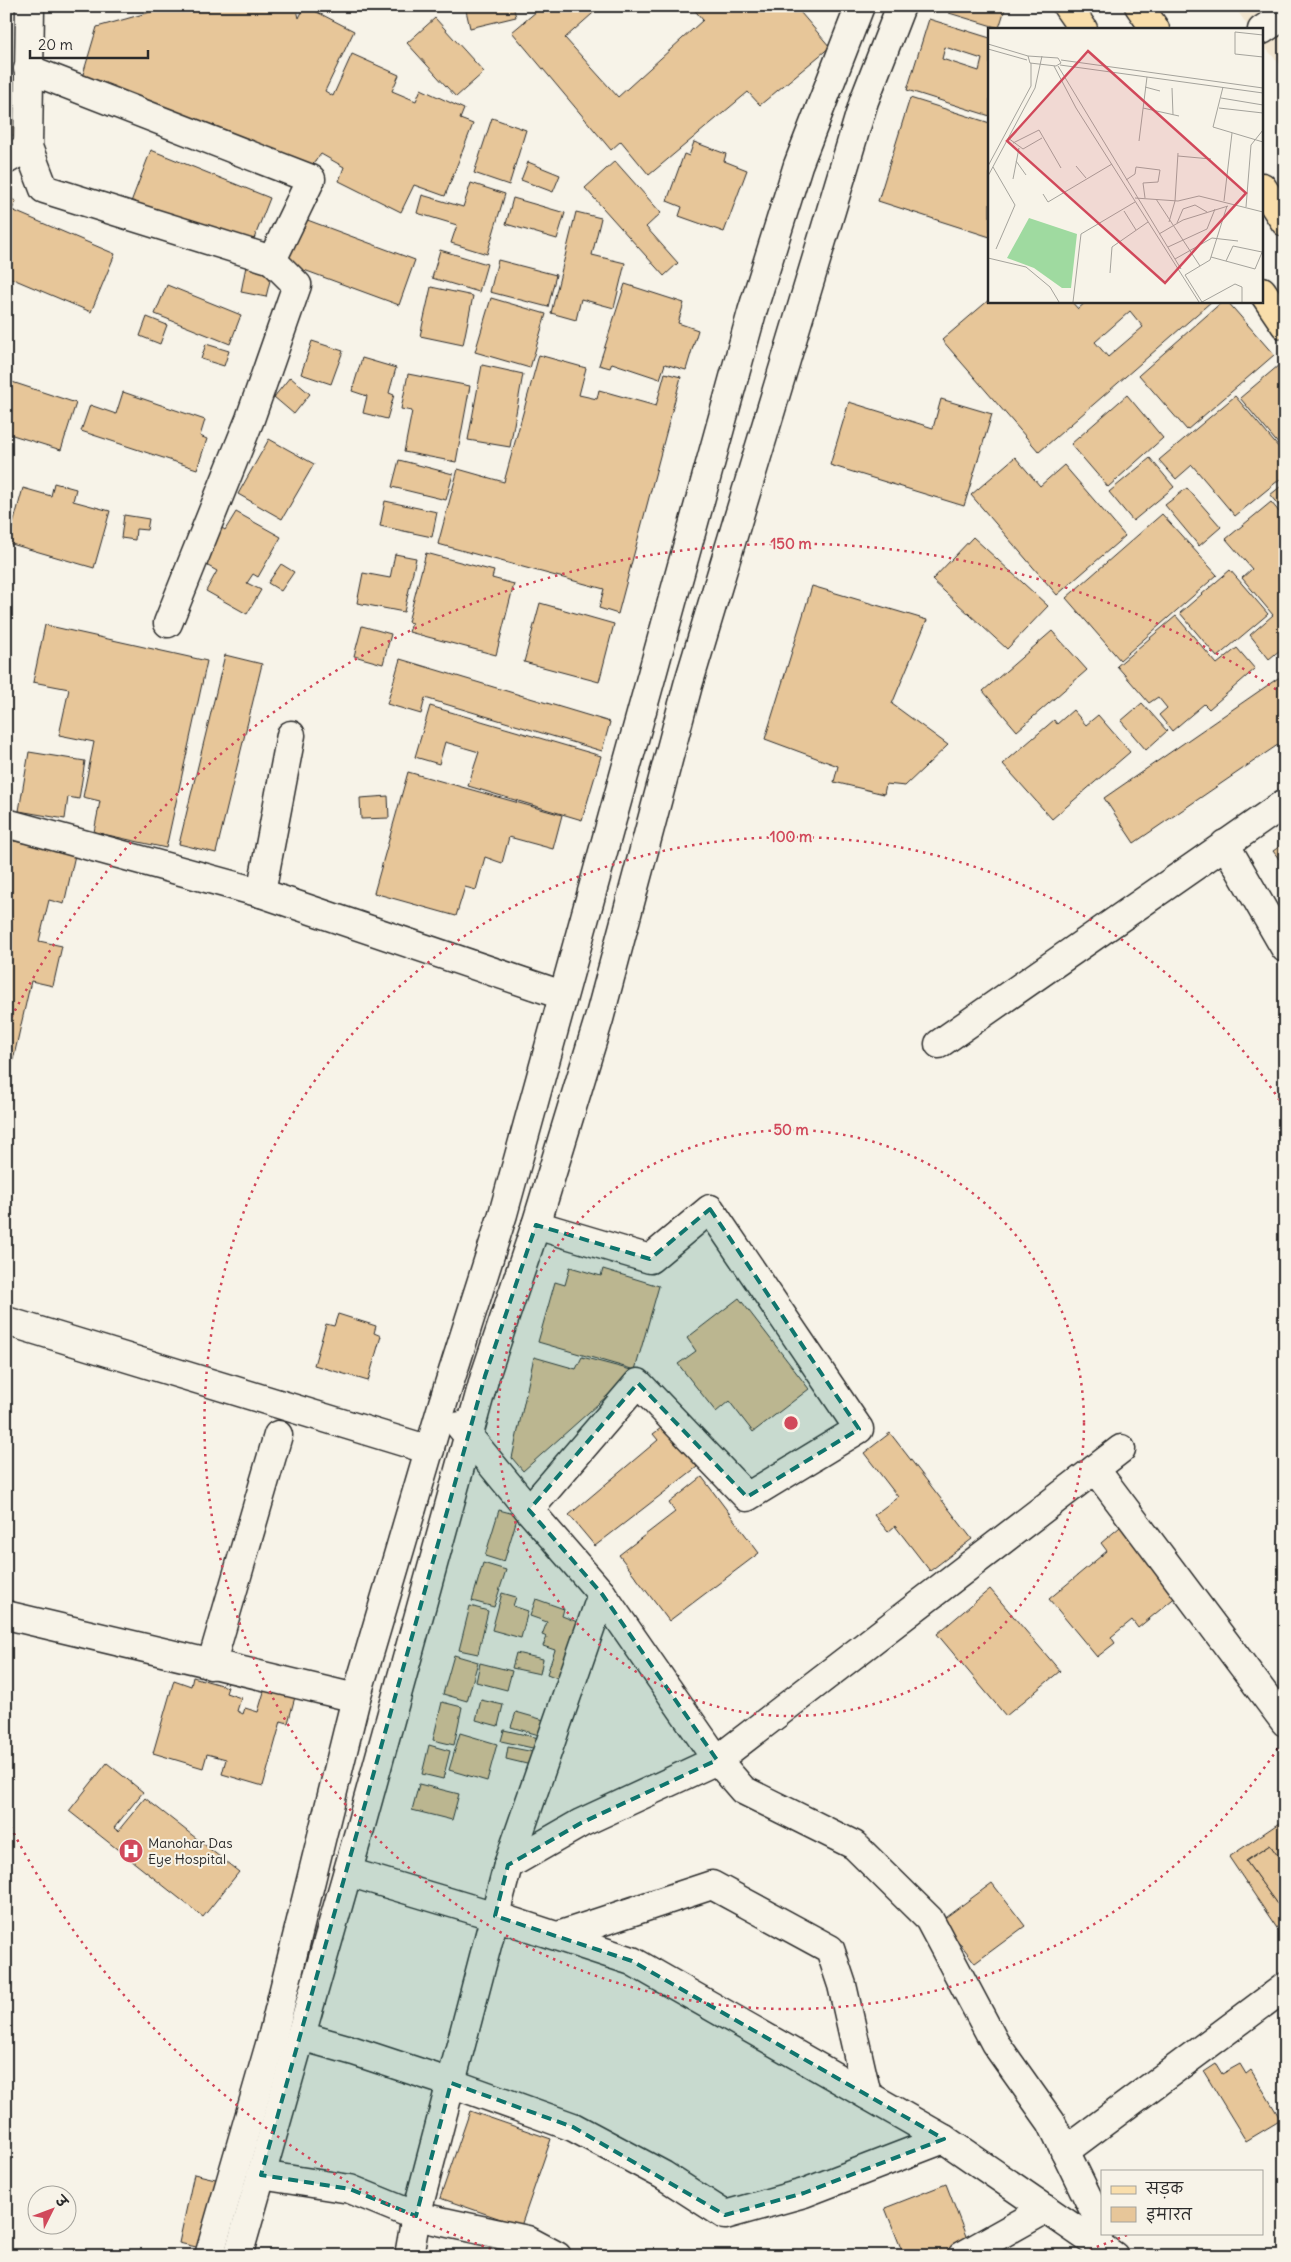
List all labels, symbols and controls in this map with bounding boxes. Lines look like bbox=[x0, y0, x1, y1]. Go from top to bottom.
scale bar bbox=[30, 28, 148, 60]
inset map bbox=[988, 28, 1264, 302]
text: 20 m bbox=[38, 35, 73, 54]
text: 150 m bbox=[770, 534, 812, 553]
text: 100 m bbox=[770, 827, 812, 846]
text: 50 m bbox=[773, 1120, 809, 1139]
centre of rings bbox=[782, 1414, 800, 1432]
place label: Manohar Das Eye Hospital bbox=[148, 1834, 233, 1868]
hospital icon: Manohar Das Eye Hospital bbox=[118, 1838, 144, 1864]
legend bbox=[1101, 2170, 1264, 2234]
text: सड़क bbox=[1145, 2179, 1184, 2199]
north arrow bbox=[28, 2184, 78, 2234]
text: उ bbox=[51, 2190, 73, 2212]
text: इमारत bbox=[1146, 2205, 1193, 2224]

